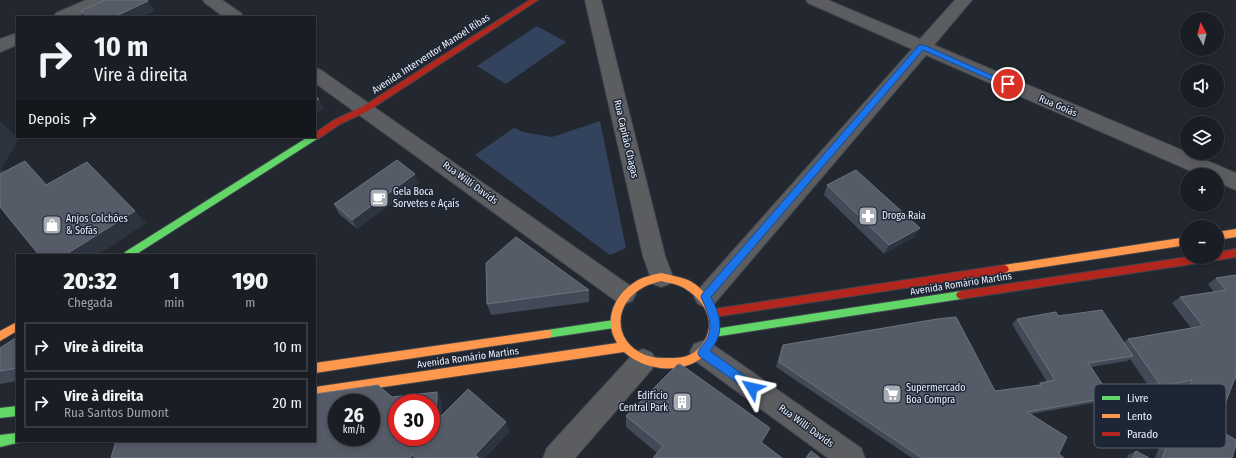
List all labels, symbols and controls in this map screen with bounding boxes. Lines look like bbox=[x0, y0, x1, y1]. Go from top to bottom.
street label: Avenida Interventor Manoel Ribas bbox=[370, 11, 492, 97]
north arrow bbox=[1180, 12, 1224, 56]
map controls bbox=[1180, 12, 1224, 264]
text: 10 m bbox=[94, 30, 148, 63]
icon: right bbox=[28, 32, 80, 84]
text: Vire à direita bbox=[94, 64, 188, 86]
button: sound bbox=[1180, 64, 1224, 108]
pin bbox=[991, 67, 1025, 101]
icon: arrive bbox=[997, 73, 1019, 95]
street label: Rua Goiás bbox=[1037, 93, 1079, 119]
street label: Rua Capitão Chagas bbox=[611, 99, 641, 179]
icon: right bbox=[78, 108, 100, 130]
text: Depois bbox=[28, 110, 70, 128]
button: layers bbox=[1180, 116, 1224, 160]
street label: Rua Willi Davids bbox=[440, 159, 500, 207]
button: + bbox=[1180, 168, 1224, 212]
place label: Gela Boca Sorvetes e Açaís bbox=[393, 186, 459, 210]
cafe icon: Gela Boca Sorvetes e Açaís bbox=[368, 187, 390, 209]
pharmacy icon: Droga Raia bbox=[857, 205, 879, 227]
place label: Droga Raia bbox=[882, 210, 926, 222]
place label: Anjos Colchões & Sofás bbox=[66, 213, 128, 237]
shop icon: Anjos Colchões & Sofás bbox=[41, 214, 63, 236]
button: − bbox=[1180, 220, 1224, 264]
text: 20:32 bbox=[64, 267, 117, 295]
text: 1 bbox=[169, 267, 180, 295]
text: 190 bbox=[232, 267, 268, 295]
street label: Avenida Romário Martins bbox=[909, 270, 1013, 298]
text: Chegada bbox=[68, 295, 113, 310]
text: min bbox=[164, 295, 184, 310]
text: m bbox=[245, 295, 255, 310]
icon: right bbox=[30, 336, 52, 358]
text: Vire à direita bbox=[64, 338, 143, 356]
text: 10 m bbox=[273, 338, 302, 356]
street label: Avenida Romário Martins bbox=[416, 345, 520, 371]
position arrow bbox=[731, 367, 773, 409]
place label: Supermercado Boa Compra bbox=[906, 382, 965, 406]
supermarket icon: Supermercado Boa Compra bbox=[881, 383, 903, 405]
legend bbox=[1094, 384, 1226, 448]
text: Vire à direita bbox=[64, 387, 143, 405]
place label: Edifício Central Park bbox=[619, 389, 668, 414]
building icon: Edifício Central Park bbox=[671, 391, 693, 413]
icon: right bbox=[30, 392, 52, 414]
text: Livre bbox=[1127, 392, 1149, 405]
text: 20 m bbox=[273, 394, 302, 412]
speed limit sign: 30 bbox=[388, 394, 440, 446]
street label: Rua Willi Davids bbox=[776, 402, 836, 450]
text: 26 bbox=[344, 403, 364, 427]
text: Rua Santos Dumont bbox=[64, 405, 169, 420]
text: Lento bbox=[1127, 410, 1152, 423]
text: km/h bbox=[343, 424, 365, 436]
text: Parado bbox=[1127, 428, 1158, 441]

